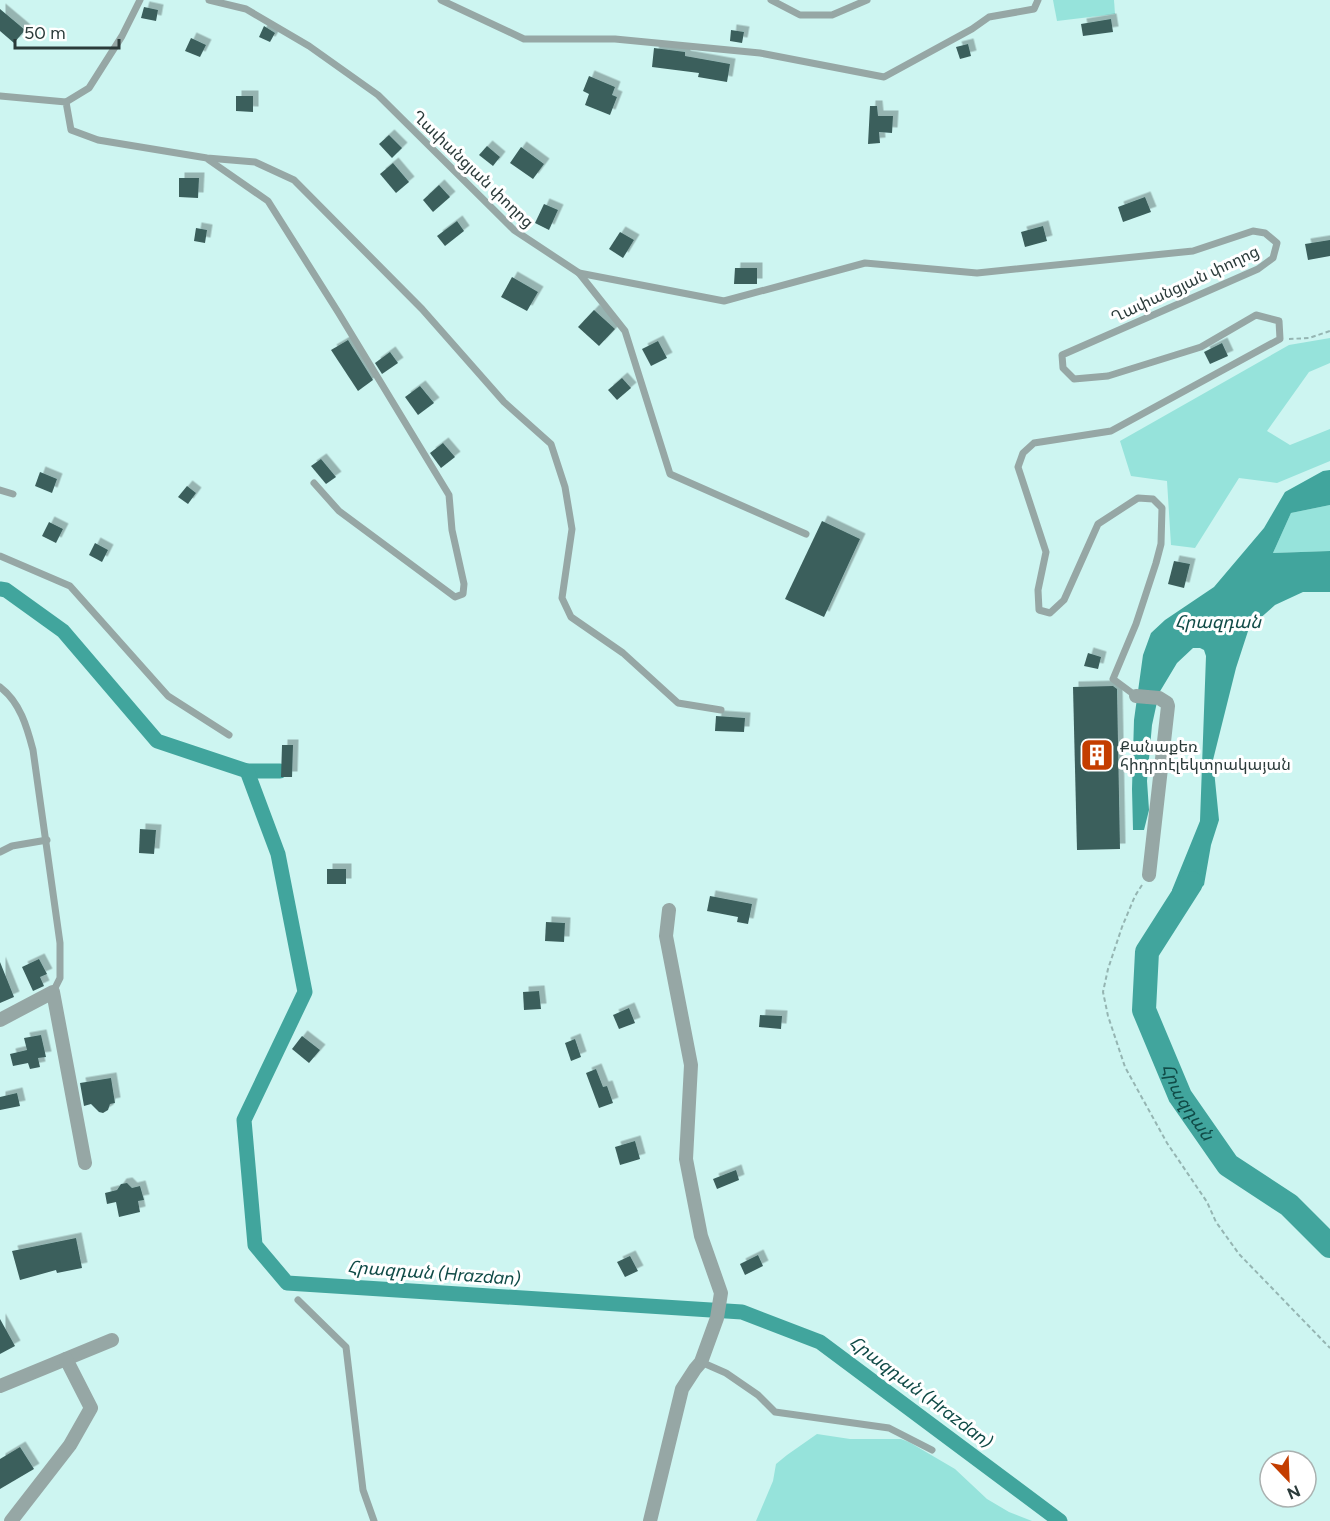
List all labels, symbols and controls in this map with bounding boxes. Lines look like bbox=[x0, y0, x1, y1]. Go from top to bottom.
scale bar bbox=[15, 12, 118, 50]
text: 50 m bbox=[24, 22, 66, 44]
street label: Ղափանցյան փողոց bbox=[408, 106, 538, 232]
street label: Ղափանցյան փողոց bbox=[1108, 241, 1262, 327]
water label: Հրազդան bbox=[1175, 611, 1262, 633]
building icon: Քանաքեռ հիդրոէլեկտրակայան bbox=[1079, 737, 1115, 773]
place label: Քանաքեռ հիդրոէլեկտրակայան bbox=[1120, 737, 1291, 774]
water label: Հրազդան bbox=[1157, 1060, 1219, 1146]
water label: Հրազդան (Hrazdan) bbox=[347, 1256, 521, 1290]
water label: Հրազդան (Hrazdan) bbox=[845, 1331, 997, 1453]
north arrow bbox=[1258, 1449, 1318, 1509]
text: N bbox=[1284, 1481, 1303, 1504]

